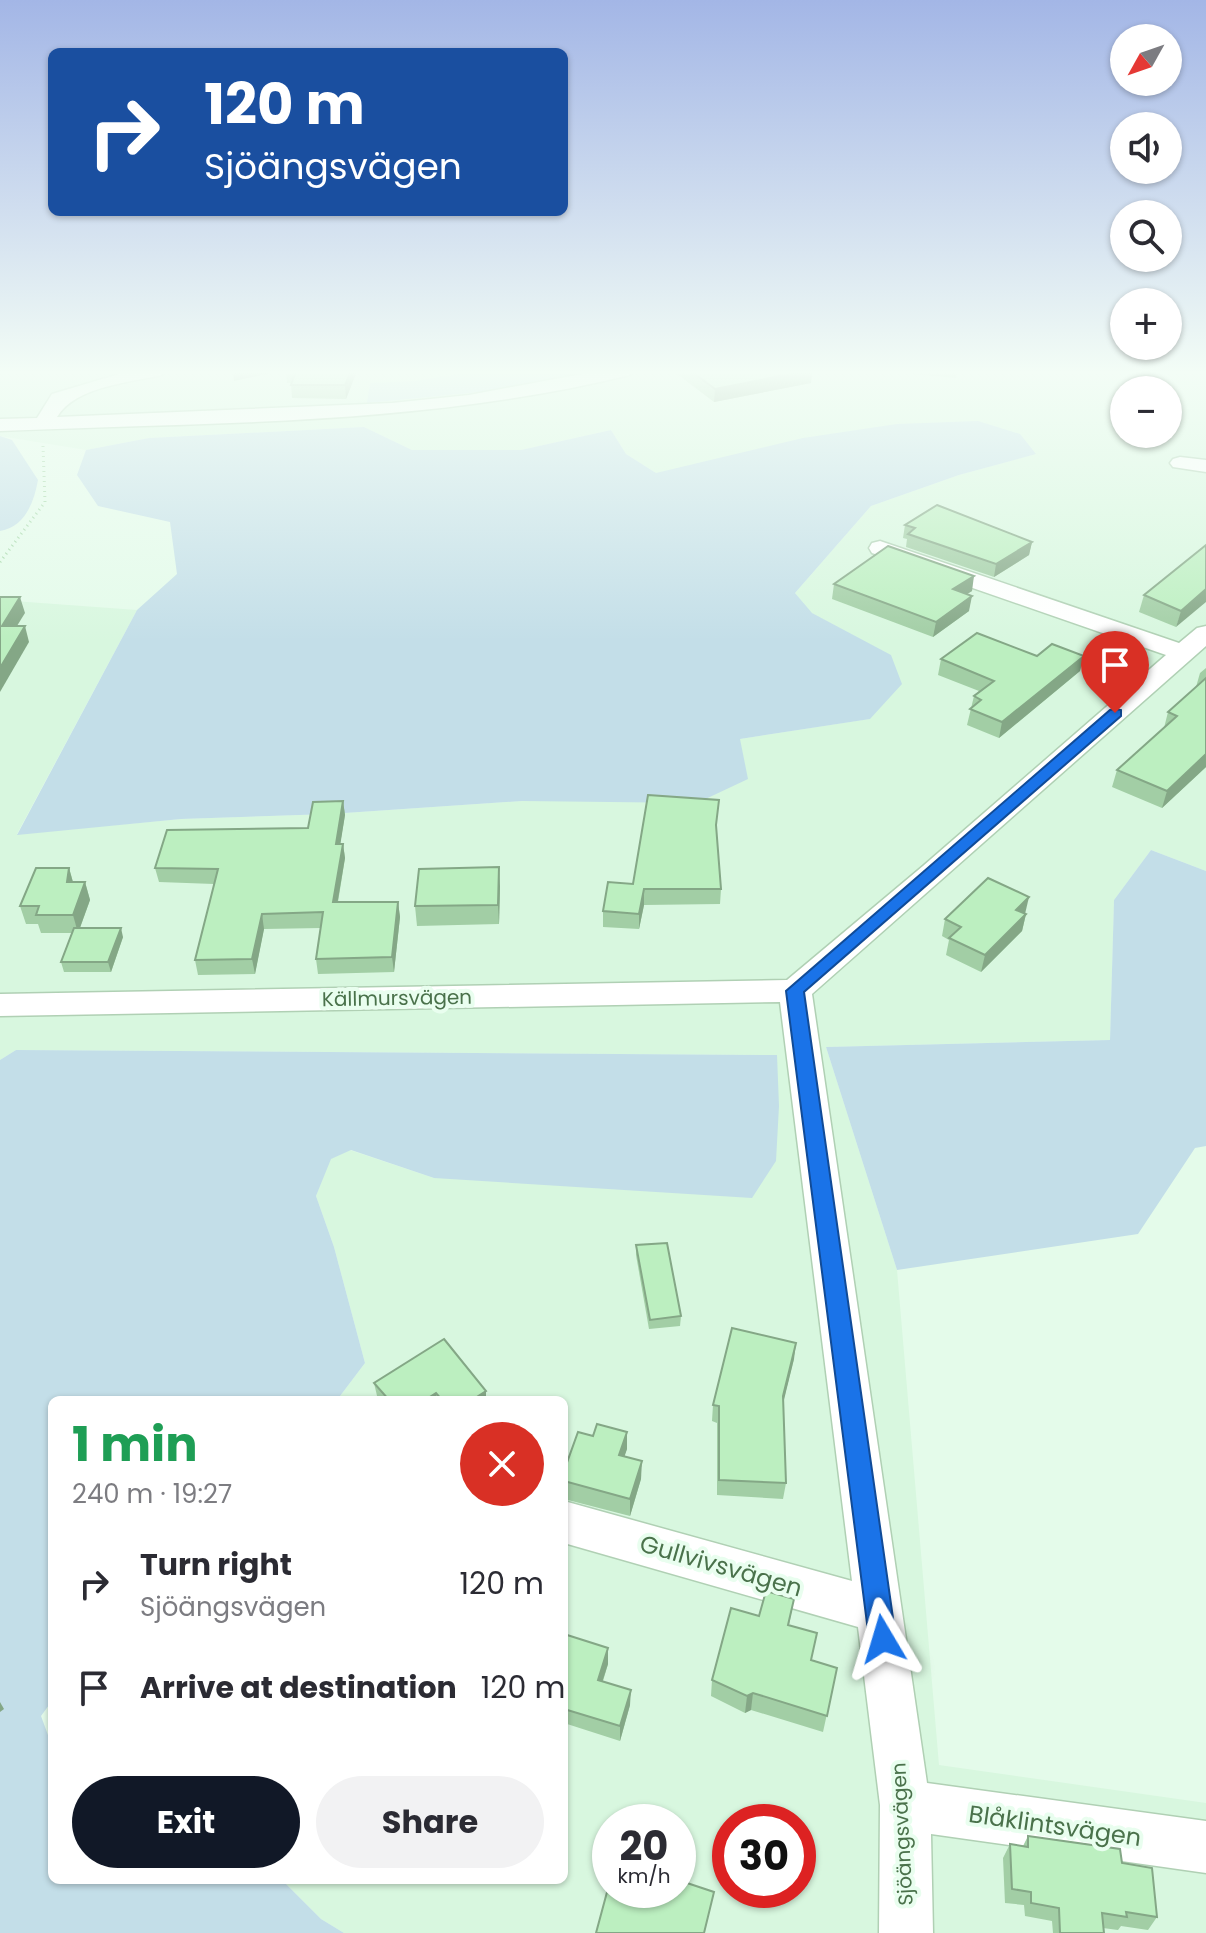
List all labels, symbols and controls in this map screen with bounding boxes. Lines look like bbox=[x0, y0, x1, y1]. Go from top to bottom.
north arrow bbox=[1110, 24, 1182, 96]
map controls bbox=[1110, 24, 1182, 448]
text: 120 m bbox=[204, 65, 365, 144]
icon: right bbox=[72, 80, 176, 184]
button: sound bbox=[1110, 112, 1182, 184]
text: Sjöängsvägen bbox=[204, 141, 462, 192]
button: search bbox=[1110, 200, 1182, 272]
button: + bbox=[1110, 288, 1182, 360]
button: − bbox=[1110, 376, 1182, 448]
pin bbox=[1081, 631, 1149, 713]
icon: arrive bbox=[1093, 643, 1137, 687]
street label: Källmursvägen bbox=[322, 983, 472, 1013]
text: 1 min bbox=[72, 1411, 198, 1478]
button: close bbox=[460, 1422, 544, 1506]
text: 240 m · 19:27 bbox=[72, 1476, 232, 1512]
street label: Gullvivsvägen bbox=[636, 1527, 806, 1604]
text: Turn right bbox=[140, 1543, 292, 1586]
icon: right bbox=[72, 1562, 116, 1606]
text: 120 m bbox=[459, 1562, 544, 1605]
text: Sjöängsvägen bbox=[140, 1589, 326, 1625]
position arrow bbox=[841, 1597, 925, 1681]
icon: arrive bbox=[72, 1666, 116, 1710]
text: Arrive at destination bbox=[140, 1666, 457, 1709]
text: 120 m bbox=[481, 1666, 565, 1709]
street label: Sjöängsvägen bbox=[884, 1762, 920, 1906]
button: Exit bbox=[72, 1776, 300, 1868]
button: Share bbox=[316, 1776, 544, 1868]
street label: Blåklintsvägen bbox=[967, 1797, 1143, 1854]
speed limit sign: 30 bbox=[712, 1804, 816, 1908]
text: 20 bbox=[620, 1818, 668, 1874]
text: km/h bbox=[617, 1862, 671, 1890]

